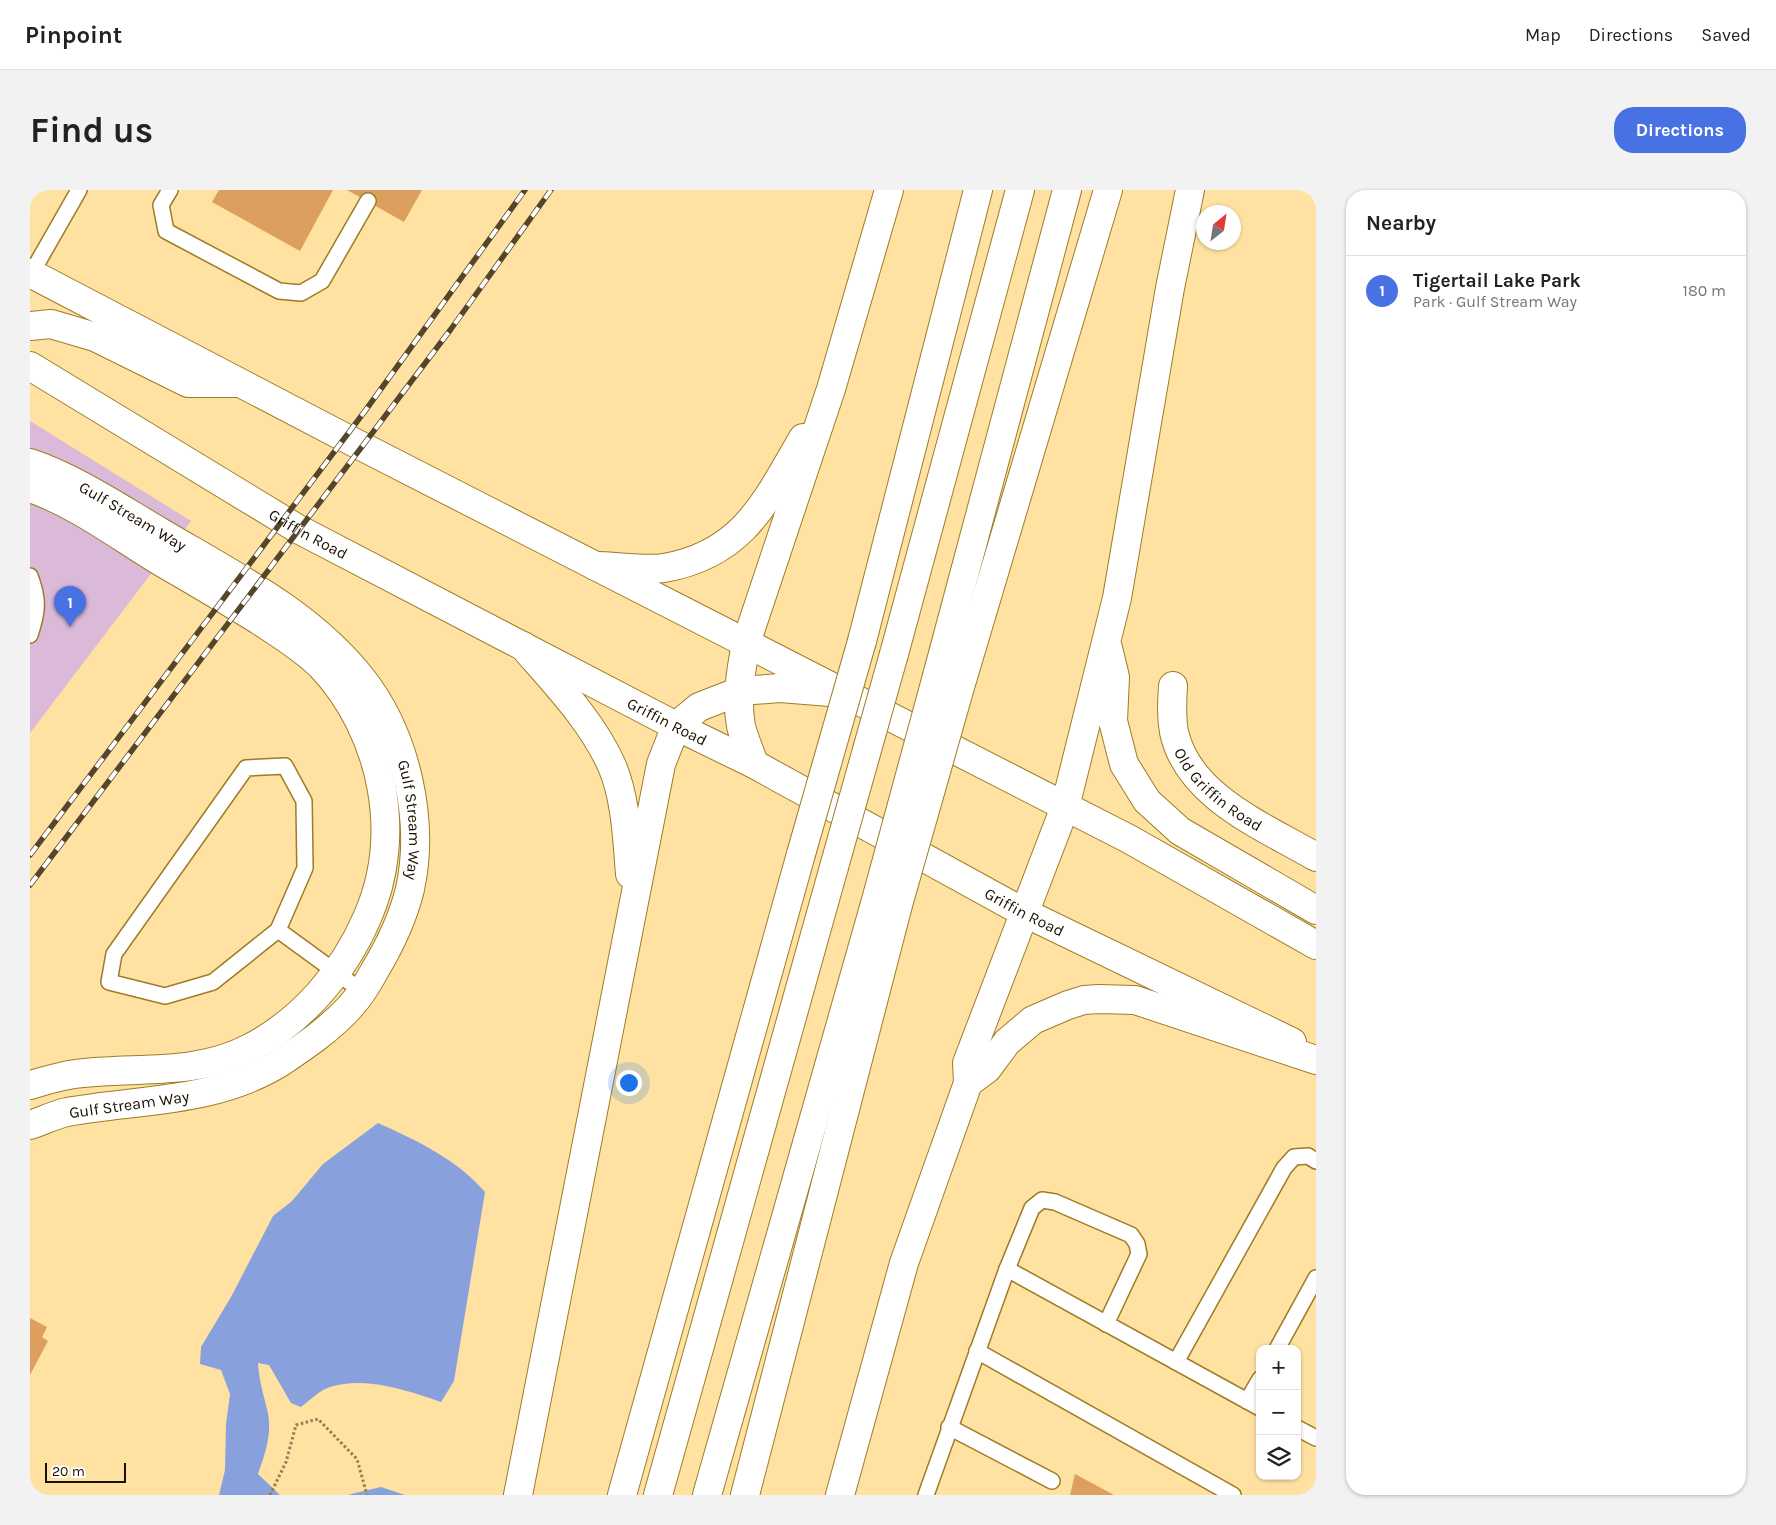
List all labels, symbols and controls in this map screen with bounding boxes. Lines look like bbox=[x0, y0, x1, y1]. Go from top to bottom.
text: Pinpoint bbox=[25, 21, 122, 49]
text: Map bbox=[1525, 24, 1561, 46]
text: Directions bbox=[1589, 24, 1673, 46]
text: Saved bbox=[1701, 24, 1751, 46]
button: Directions bbox=[1614, 107, 1746, 153]
text: Find us bbox=[30, 110, 153, 151]
north arrow bbox=[1196, 205, 1241, 250]
text: Nearby bbox=[1366, 211, 1436, 235]
text: Tigertail Lake Park bbox=[1413, 270, 1581, 292]
text: 1 bbox=[1379, 281, 1385, 300]
text: 180 m bbox=[1683, 281, 1726, 300]
text: Park · Gulf Stream Way bbox=[1413, 292, 1577, 311]
street label: Gulf Stream Way bbox=[76, 477, 190, 555]
street label: Griffin Road bbox=[265, 505, 351, 563]
pin: 1 bbox=[54, 586, 86, 627]
street label: Griffin Road bbox=[624, 693, 710, 750]
street label: Old Griffin Road bbox=[1170, 745, 1266, 835]
street label: Gulf Stream Way bbox=[394, 758, 424, 882]
street label: Griffin Road bbox=[981, 884, 1067, 941]
your location bbox=[616, 1070, 642, 1096]
street label: Gulf Stream Way bbox=[68, 1087, 191, 1122]
map controls bbox=[1256, 1345, 1301, 1480]
button: + bbox=[1256, 1345, 1301, 1390]
button: − bbox=[1256, 1390, 1301, 1435]
button: layers bbox=[1256, 1435, 1301, 1480]
scale bar bbox=[45, 1460, 126, 1483]
text: 20 m bbox=[52, 1463, 85, 1480]

